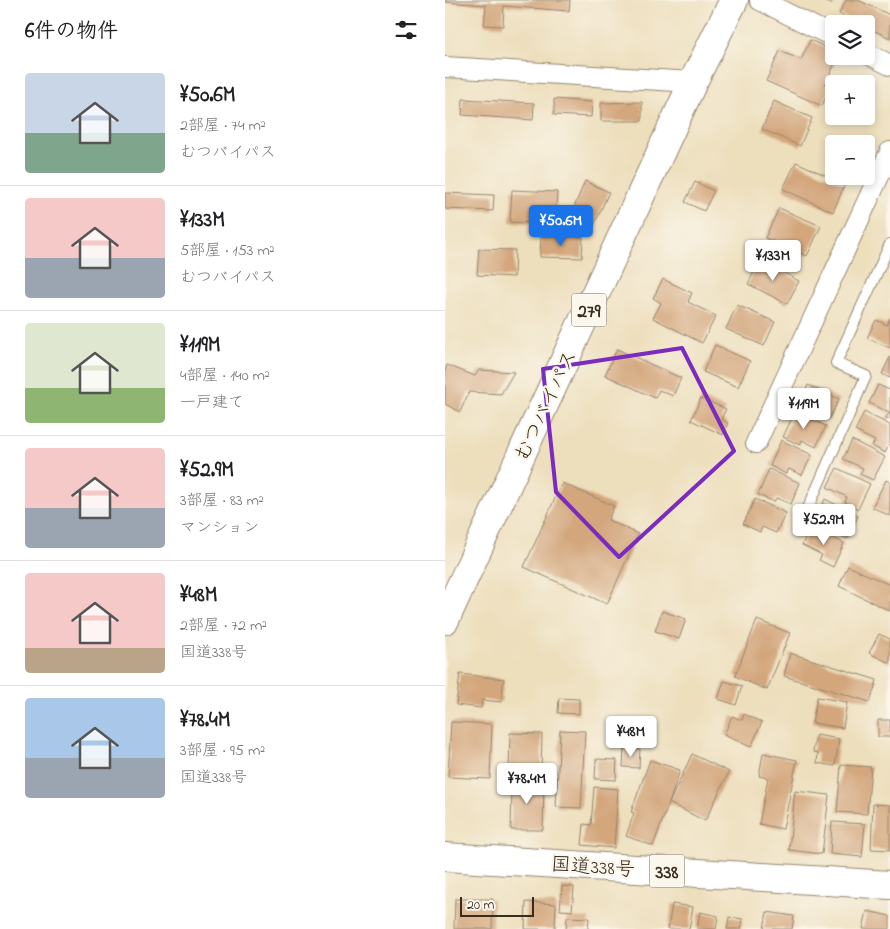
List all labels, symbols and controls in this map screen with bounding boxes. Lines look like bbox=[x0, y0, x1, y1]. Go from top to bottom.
map controls bbox=[825, 15, 875, 185]
button: layers bbox=[825, 15, 875, 65]
icon: filters bbox=[392, 16, 420, 44]
text: 6件の物件 bbox=[25, 17, 118, 47]
button: + bbox=[825, 75, 875, 125]
text: ¥50.6M bbox=[180, 81, 236, 111]
icon: home bbox=[65, 93, 125, 153]
text: 2部屋 · 74 m² bbox=[180, 114, 266, 138]
button: − bbox=[825, 135, 875, 185]
text: むつバイパス bbox=[180, 141, 276, 165]
pin: ¥50.6M bbox=[520, 204, 602, 247]
text: ¥133M bbox=[180, 206, 225, 236]
text: ¥50.6M bbox=[540, 209, 582, 233]
icon: home bbox=[65, 218, 125, 278]
text: 5部屋 · 153 m² bbox=[180, 239, 275, 263]
pin: ¥133M bbox=[738, 240, 808, 282]
text: ¥133M bbox=[756, 244, 790, 268]
text: むつバイパス bbox=[180, 266, 276, 290]
road number: 279 bbox=[571, 294, 607, 326]
text: ¥119M bbox=[180, 331, 221, 361]
icon: home bbox=[65, 343, 125, 403]
street label: むつバイパス bbox=[509, 346, 586, 466]
text: 4部屋 · 140 m² bbox=[180, 364, 270, 388]
pin: ¥119M bbox=[769, 388, 839, 430]
text: 一戸建て bbox=[180, 391, 244, 415]
text: ¥119M bbox=[789, 392, 819, 416]
text: ¥52.9M bbox=[180, 456, 234, 486]
icon: home bbox=[65, 468, 125, 528]
text: 3部屋 · 83 m² bbox=[180, 489, 264, 513]
pin: ¥52.9M bbox=[783, 504, 865, 546]
text: ¥52.9M bbox=[803, 508, 845, 532]
text: マンション bbox=[180, 516, 259, 540]
text: ¥48M bbox=[180, 581, 217, 611]
icon: home bbox=[65, 593, 125, 653]
text: 2部屋 · 72 m² bbox=[180, 614, 267, 638]
text: 国道338号 bbox=[180, 641, 247, 665]
text: ¥78.4M bbox=[180, 706, 230, 736]
pin: ¥48M bbox=[601, 716, 661, 758]
icon: home bbox=[65, 718, 125, 778]
text: ¥48M bbox=[617, 720, 645, 744]
text: 3部屋 · 95 m² bbox=[180, 739, 265, 763]
pin: ¥78.4M bbox=[486, 762, 568, 805]
text: 国道338号 bbox=[180, 766, 247, 790]
text: ¥78.4M bbox=[508, 767, 546, 791]
street label: 国道338号 bbox=[550, 851, 636, 886]
road number: 338 bbox=[649, 854, 685, 888]
scale bar bbox=[460, 894, 534, 917]
text: 20 m bbox=[467, 895, 494, 916]

